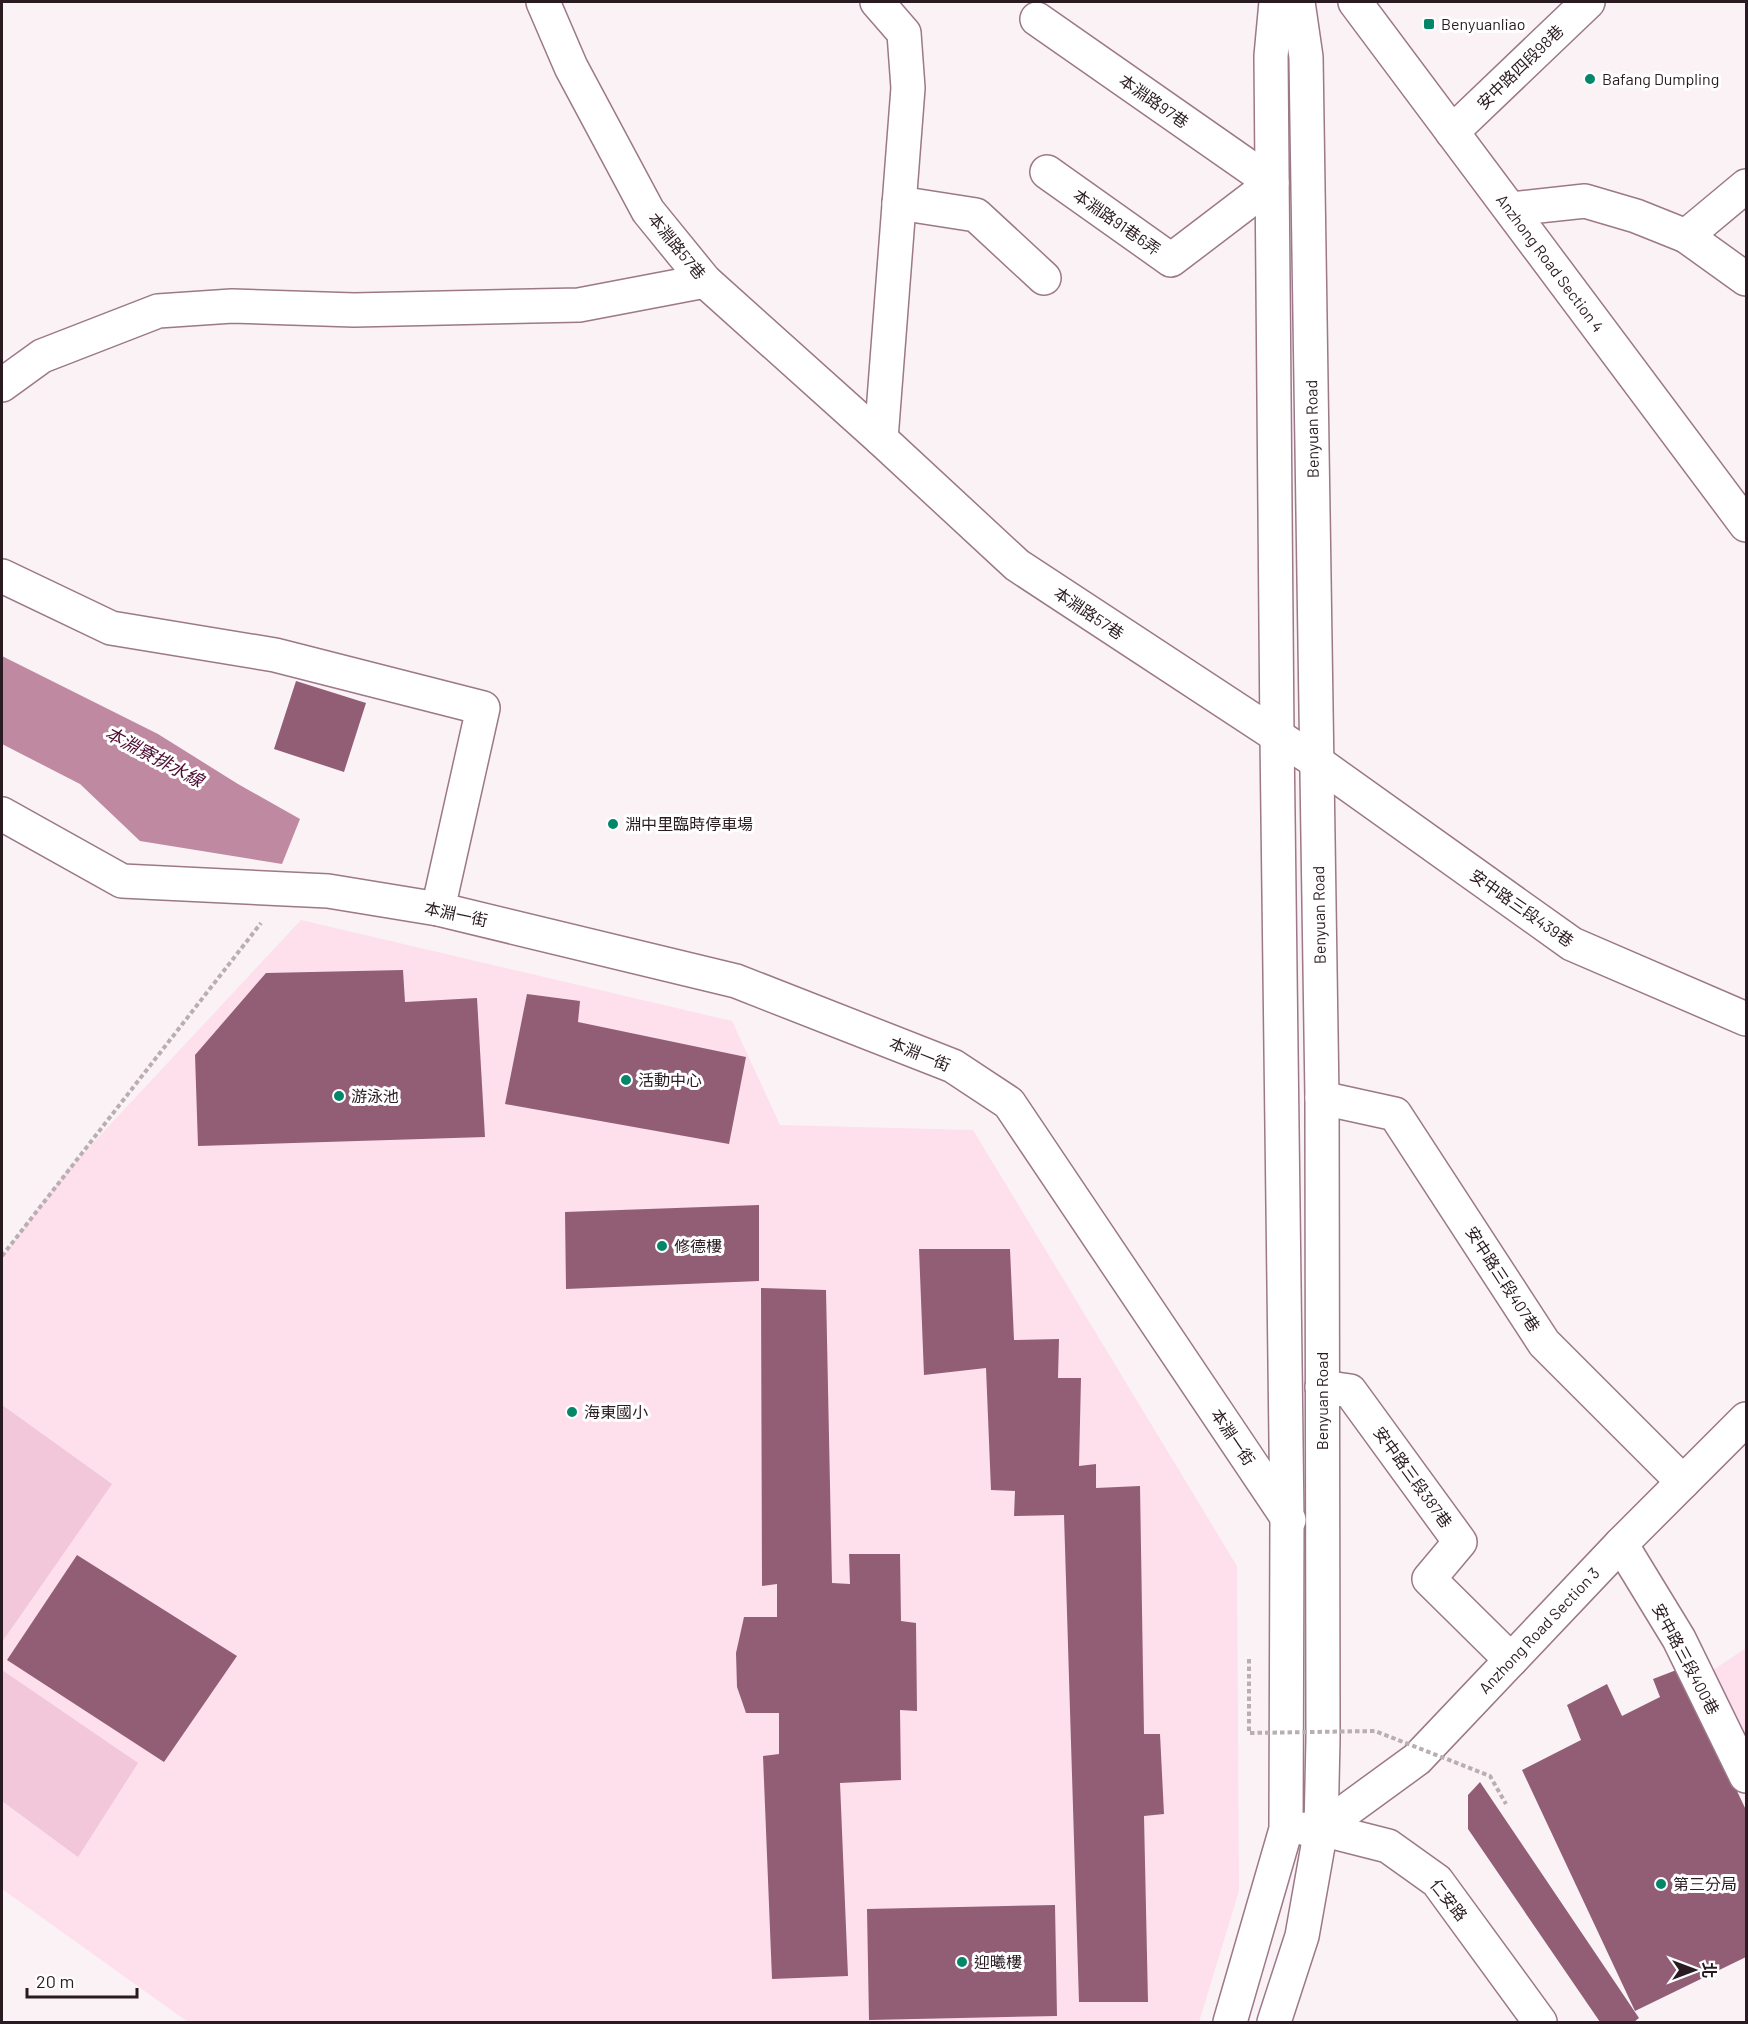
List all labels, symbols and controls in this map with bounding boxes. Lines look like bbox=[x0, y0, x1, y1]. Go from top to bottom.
place label: Benyuanliao bbox=[1441, 14, 1525, 33]
marker: Benyuanliao bbox=[1422, 17, 1436, 31]
street label: 安中路四段98巷 bbox=[1473, 21, 1567, 113]
place label: Bafang Dumpling bbox=[1602, 69, 1719, 88]
street label: 本淵路97巷 bbox=[1116, 70, 1192, 131]
marker: Bafang Dumpling bbox=[1583, 72, 1597, 86]
street label: 本淵路91巷6弄 bbox=[1070, 185, 1164, 259]
street label: Anzhong Road Section 4 bbox=[1493, 190, 1608, 335]
street label: 本淵路57巷 bbox=[645, 209, 710, 283]
street label: Benyuan Road bbox=[1301, 380, 1322, 478]
street label: 本淵路57巷 bbox=[1051, 582, 1128, 643]
water label: 本淵寮排水線 bbox=[102, 721, 209, 792]
place label: 淵中里臨時停車場 bbox=[625, 814, 753, 833]
marker: 淵中里臨時停車場 bbox=[606, 817, 620, 831]
street label: 安中路三段439巷 bbox=[1467, 865, 1577, 950]
street label: Benyuan Road bbox=[1308, 866, 1329, 964]
street label: 本淵一街 bbox=[423, 898, 489, 929]
street label: 本淵一街 bbox=[887, 1033, 953, 1074]
place label: 活動中心 bbox=[638, 1070, 702, 1089]
marker: 活動中心 bbox=[619, 1073, 633, 1087]
place label: 游泳池 bbox=[351, 1086, 399, 1105]
marker: 游泳池 bbox=[332, 1089, 346, 1103]
street label: 安中路三段407巷 bbox=[1462, 1223, 1544, 1335]
place label: 修德樓 bbox=[674, 1236, 722, 1255]
marker: 修德樓 bbox=[655, 1239, 669, 1253]
street label: Benyuan Road bbox=[1312, 1352, 1331, 1450]
place label: 海東國小 bbox=[584, 1402, 648, 1421]
marker: 海東國小 bbox=[565, 1405, 579, 1419]
street label: 本淵一街 bbox=[1208, 1405, 1259, 1469]
street label: 安中路三段387巷 bbox=[1370, 1423, 1456, 1531]
street label: Anzhong Road Section 3 bbox=[1474, 1563, 1603, 1697]
street label: 安中路三段400巷 bbox=[1649, 1600, 1724, 1717]
place label: 第三分局 bbox=[1673, 1874, 1737, 1893]
street label: 仁安路 bbox=[1427, 1875, 1472, 1924]
marker: 第三分局 bbox=[1654, 1877, 1668, 1891]
north arrow bbox=[1664, 1940, 1724, 2000]
place label: 迎曦樓 bbox=[974, 1952, 1022, 1971]
marker: 迎曦樓 bbox=[955, 1955, 969, 1969]
scale bar bbox=[27, 1961, 136, 1999]
text: 北 bbox=[1700, 1962, 1719, 1978]
text: 20 m bbox=[36, 1970, 74, 1992]

